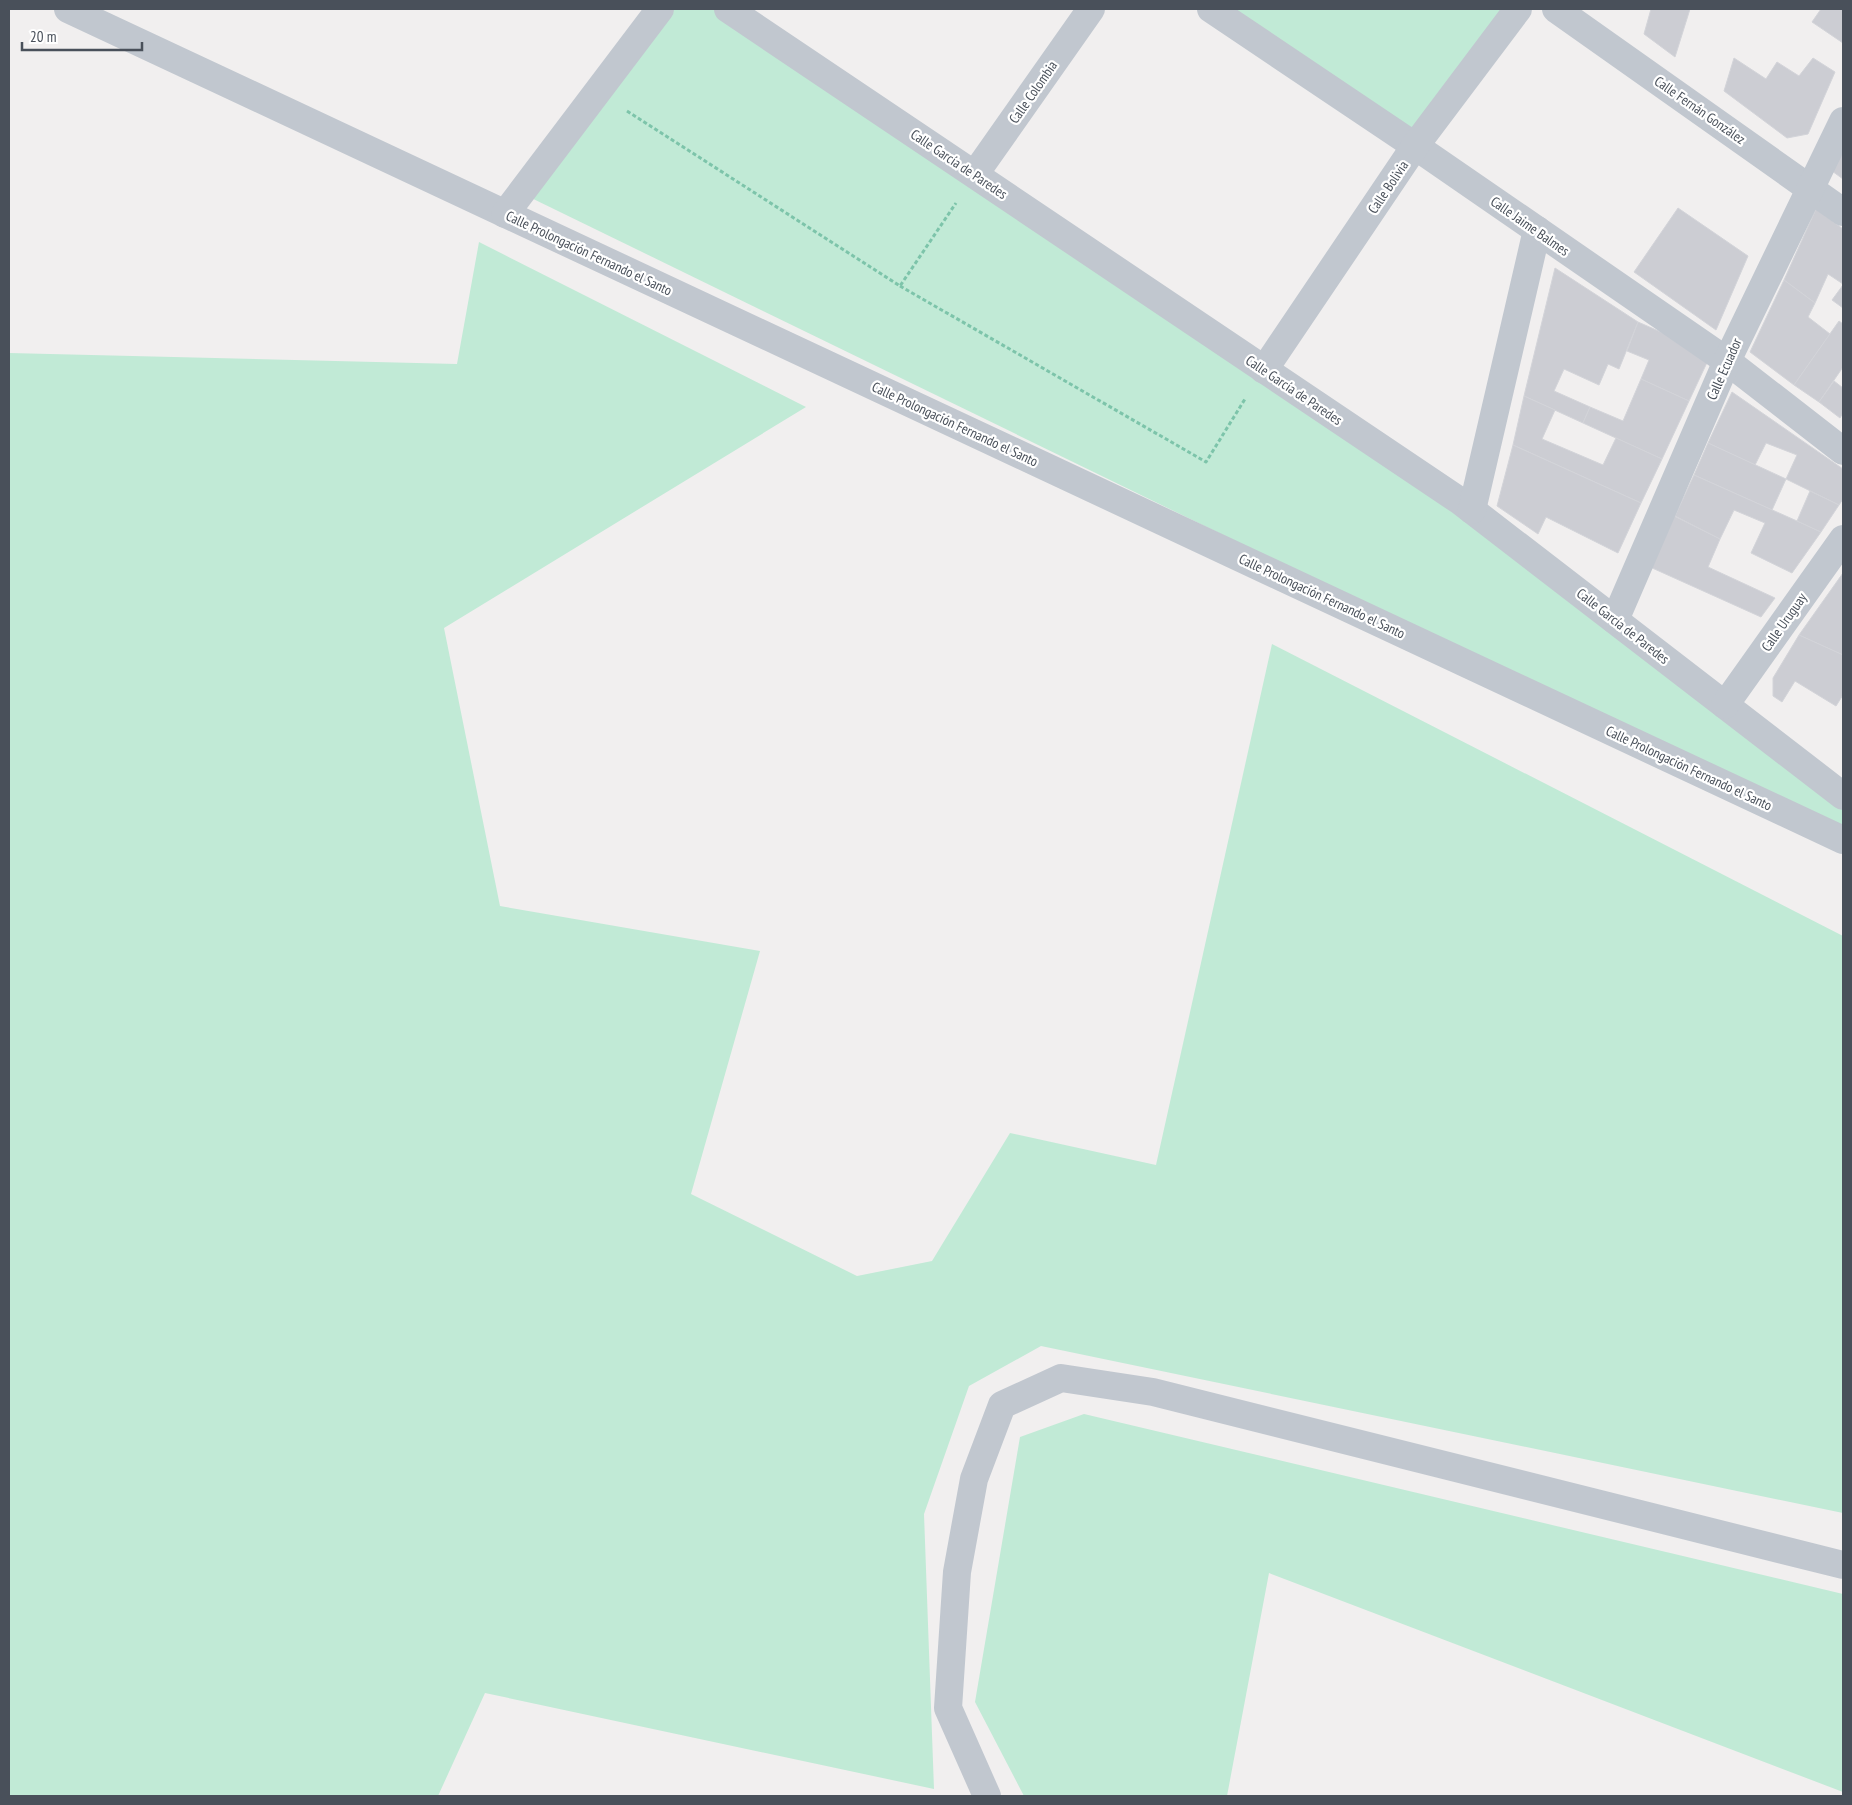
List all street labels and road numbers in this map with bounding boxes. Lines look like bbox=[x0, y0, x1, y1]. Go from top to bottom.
street label: Calle Colombia bbox=[1005, 57, 1061, 127]
street label: Calle Fernán González bbox=[1651, 72, 1749, 148]
street label: Calle García de Paredes bbox=[907, 125, 1011, 203]
street label: Calle Bolivia bbox=[1364, 157, 1412, 217]
street label: Calle Jaime Balmes bbox=[1487, 192, 1573, 260]
street label: Calle Prolongación Fernando el Santo bbox=[503, 207, 675, 299]
street label: Calle Ecuador bbox=[1702, 335, 1746, 403]
street label: Calle García de Paredes bbox=[1242, 351, 1346, 429]
street label: Calle Prolongación Fernando el Santo bbox=[869, 378, 1041, 470]
street label: Calle Prolongación Fernando el Santo bbox=[1236, 550, 1408, 642]
street label: Calle García de Paredes bbox=[1573, 584, 1673, 668]
street label: Calle Uruguay bbox=[1757, 589, 1811, 655]
street label: Calle Prolongación Fernando el Santo bbox=[1603, 722, 1775, 814]

